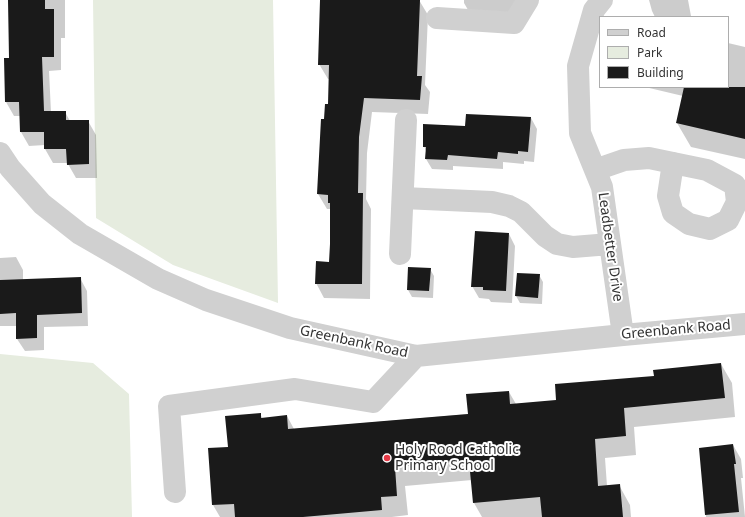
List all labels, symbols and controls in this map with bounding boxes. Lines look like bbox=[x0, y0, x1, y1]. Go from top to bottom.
legend bbox=[599, 16, 729, 88]
text: Road bbox=[637, 24, 666, 41]
text: Park bbox=[637, 44, 662, 61]
text: Building bbox=[637, 64, 684, 81]
street label: Leadbetter Drive bbox=[594, 191, 626, 303]
street label: Greenbank Road bbox=[620, 317, 732, 343]
street label: Greenbank Road bbox=[298, 322, 410, 362]
place label: Holy Rood Catholic Primary School bbox=[395, 442, 519, 474]
marker: Holy Rood Catholic Primary School bbox=[382, 453, 392, 463]

